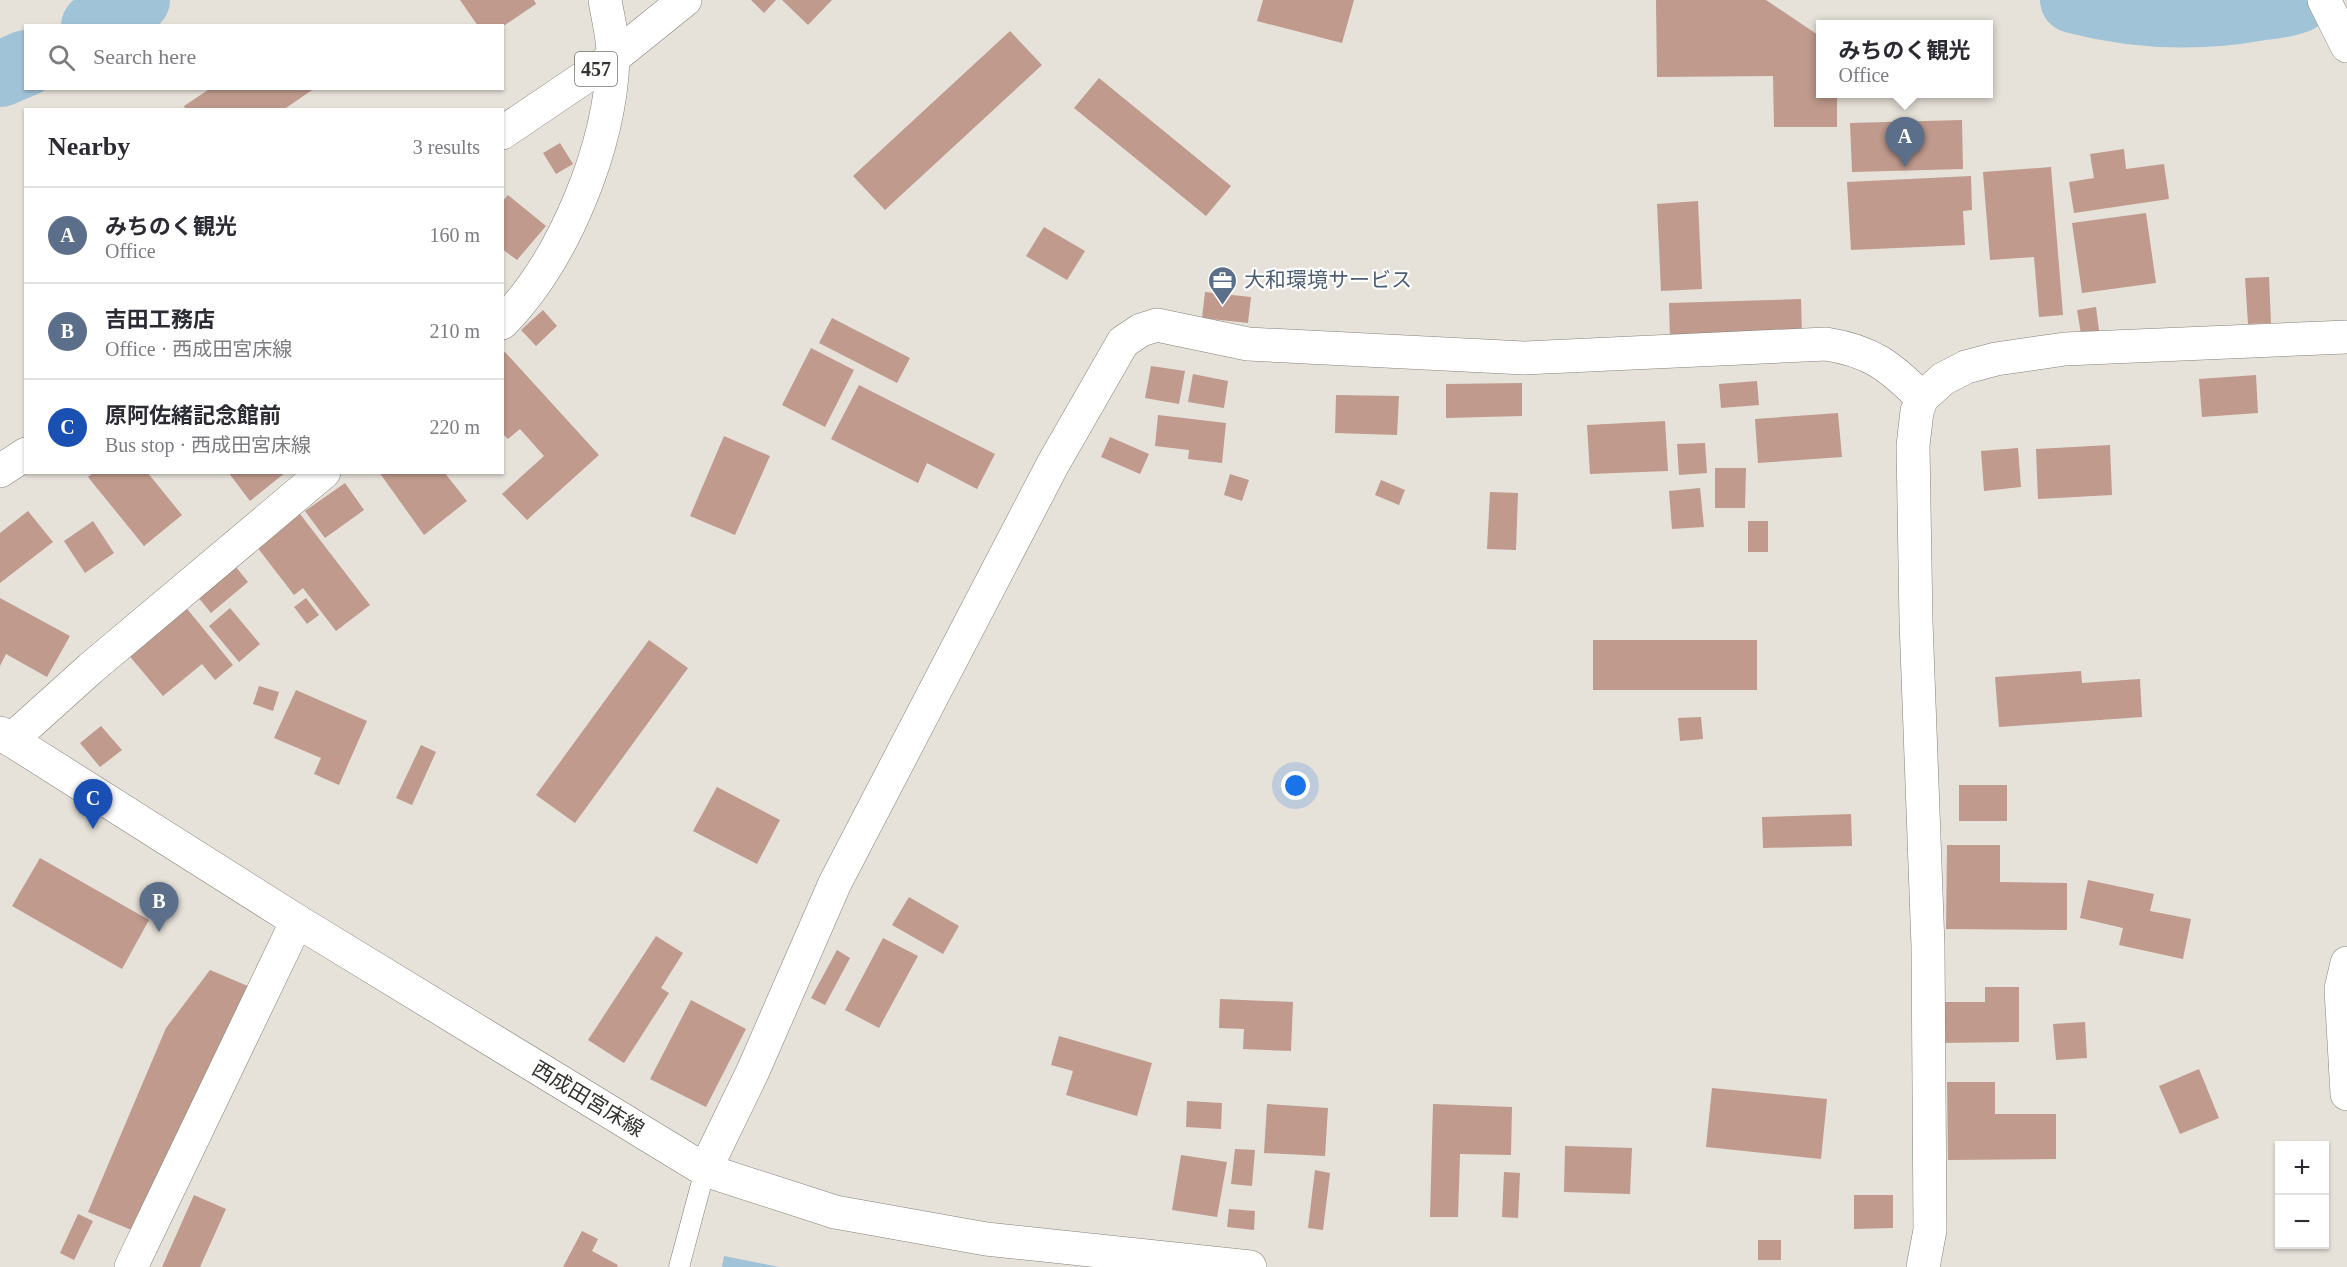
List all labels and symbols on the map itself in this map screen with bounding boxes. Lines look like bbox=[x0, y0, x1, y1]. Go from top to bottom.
road number: 457 bbox=[575, 52, 617, 86]
pin: A bbox=[1886, 118, 1924, 167]
office icon: 大和環境サービス bbox=[1207, 264, 1239, 306]
place label: 大和環境サービス bbox=[1244, 268, 1412, 292]
your location bbox=[1281, 771, 1310, 800]
pin: C bbox=[74, 780, 112, 829]
pin: B bbox=[140, 882, 178, 932]
street label: 西成田宮床線 bbox=[528, 1056, 648, 1142]

